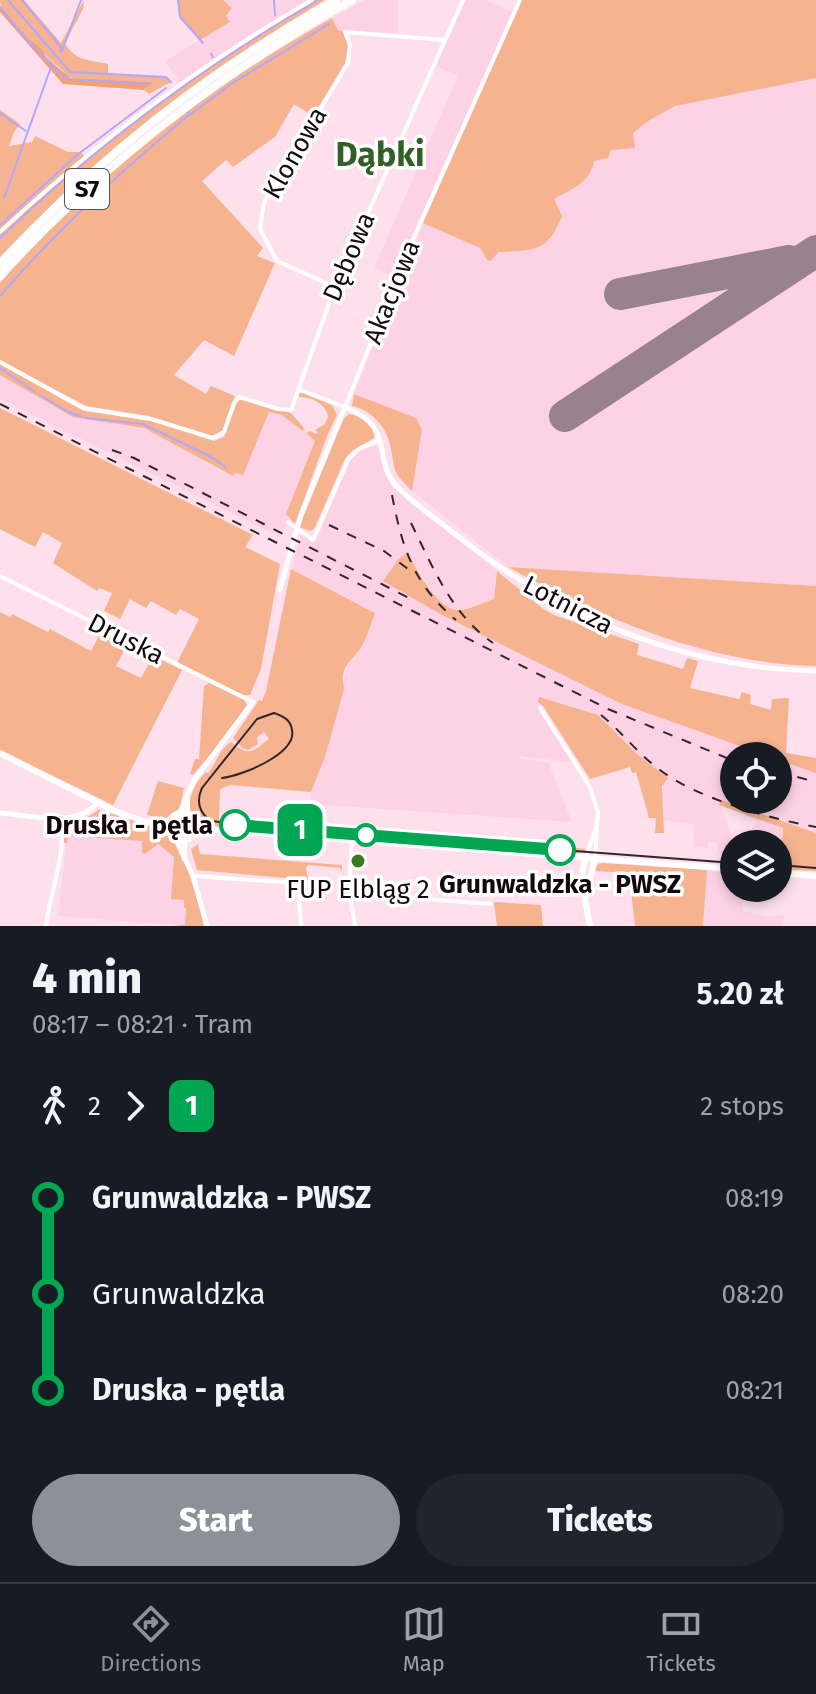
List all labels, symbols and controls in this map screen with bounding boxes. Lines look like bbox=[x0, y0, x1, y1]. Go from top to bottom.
street label: Klonowa bbox=[256, 102, 334, 204]
district label: Dąbki bbox=[335, 134, 425, 175]
road number: S7 bbox=[65, 169, 109, 209]
street label: Dębowa bbox=[316, 208, 382, 306]
street label: Akacjowa bbox=[357, 236, 427, 348]
street label: Lotnicza bbox=[518, 569, 618, 641]
street label: Druska bbox=[83, 607, 169, 671]
map controls bbox=[720, 742, 792, 902]
button: locate bbox=[720, 742, 792, 814]
line badge: 1 bbox=[274, 804, 326, 856]
place label: Druska - pętla bbox=[46, 810, 213, 841]
marker: Druska - pętla bbox=[220, 810, 250, 840]
text: 1 bbox=[294, 813, 307, 846]
unlabelled marker bbox=[355, 824, 377, 846]
button: layers bbox=[720, 830, 792, 902]
marker: Grunwaldzka - PWSZ bbox=[545, 835, 575, 865]
marker: FUP Elbląg 2 bbox=[349, 852, 367, 870]
place label: Grunwaldzka - PWSZ bbox=[439, 869, 681, 900]
place label: FUP Elbląg 2 bbox=[286, 874, 430, 905]
text: 4 min bbox=[32, 952, 142, 1005]
text: 5.20 zł bbox=[696, 976, 784, 1012]
text: 08:17 – 08:21 · Tram bbox=[32, 1009, 253, 1040]
icon: walk bbox=[32, 1084, 76, 1128]
icon: forward bbox=[113, 1084, 157, 1128]
text: 1 bbox=[185, 1089, 198, 1122]
text: 2 bbox=[88, 1091, 101, 1122]
text: 2 stops bbox=[700, 1091, 784, 1122]
text: Grunwaldzka - PWSZ bbox=[92, 1180, 371, 1216]
text: 08:19 bbox=[725, 1183, 784, 1214]
text: Grunwaldzka bbox=[92, 1276, 266, 1312]
text: 08:20 bbox=[722, 1279, 784, 1310]
text: Druska - pętla bbox=[92, 1372, 285, 1408]
text: 08:21 bbox=[725, 1375, 784, 1406]
button: Start bbox=[32, 1474, 400, 1566]
button: Tickets bbox=[416, 1474, 784, 1566]
tab: Directions bbox=[100, 1602, 201, 1677]
tab: Map bbox=[402, 1602, 446, 1677]
tab: Tickets bbox=[646, 1602, 716, 1677]

